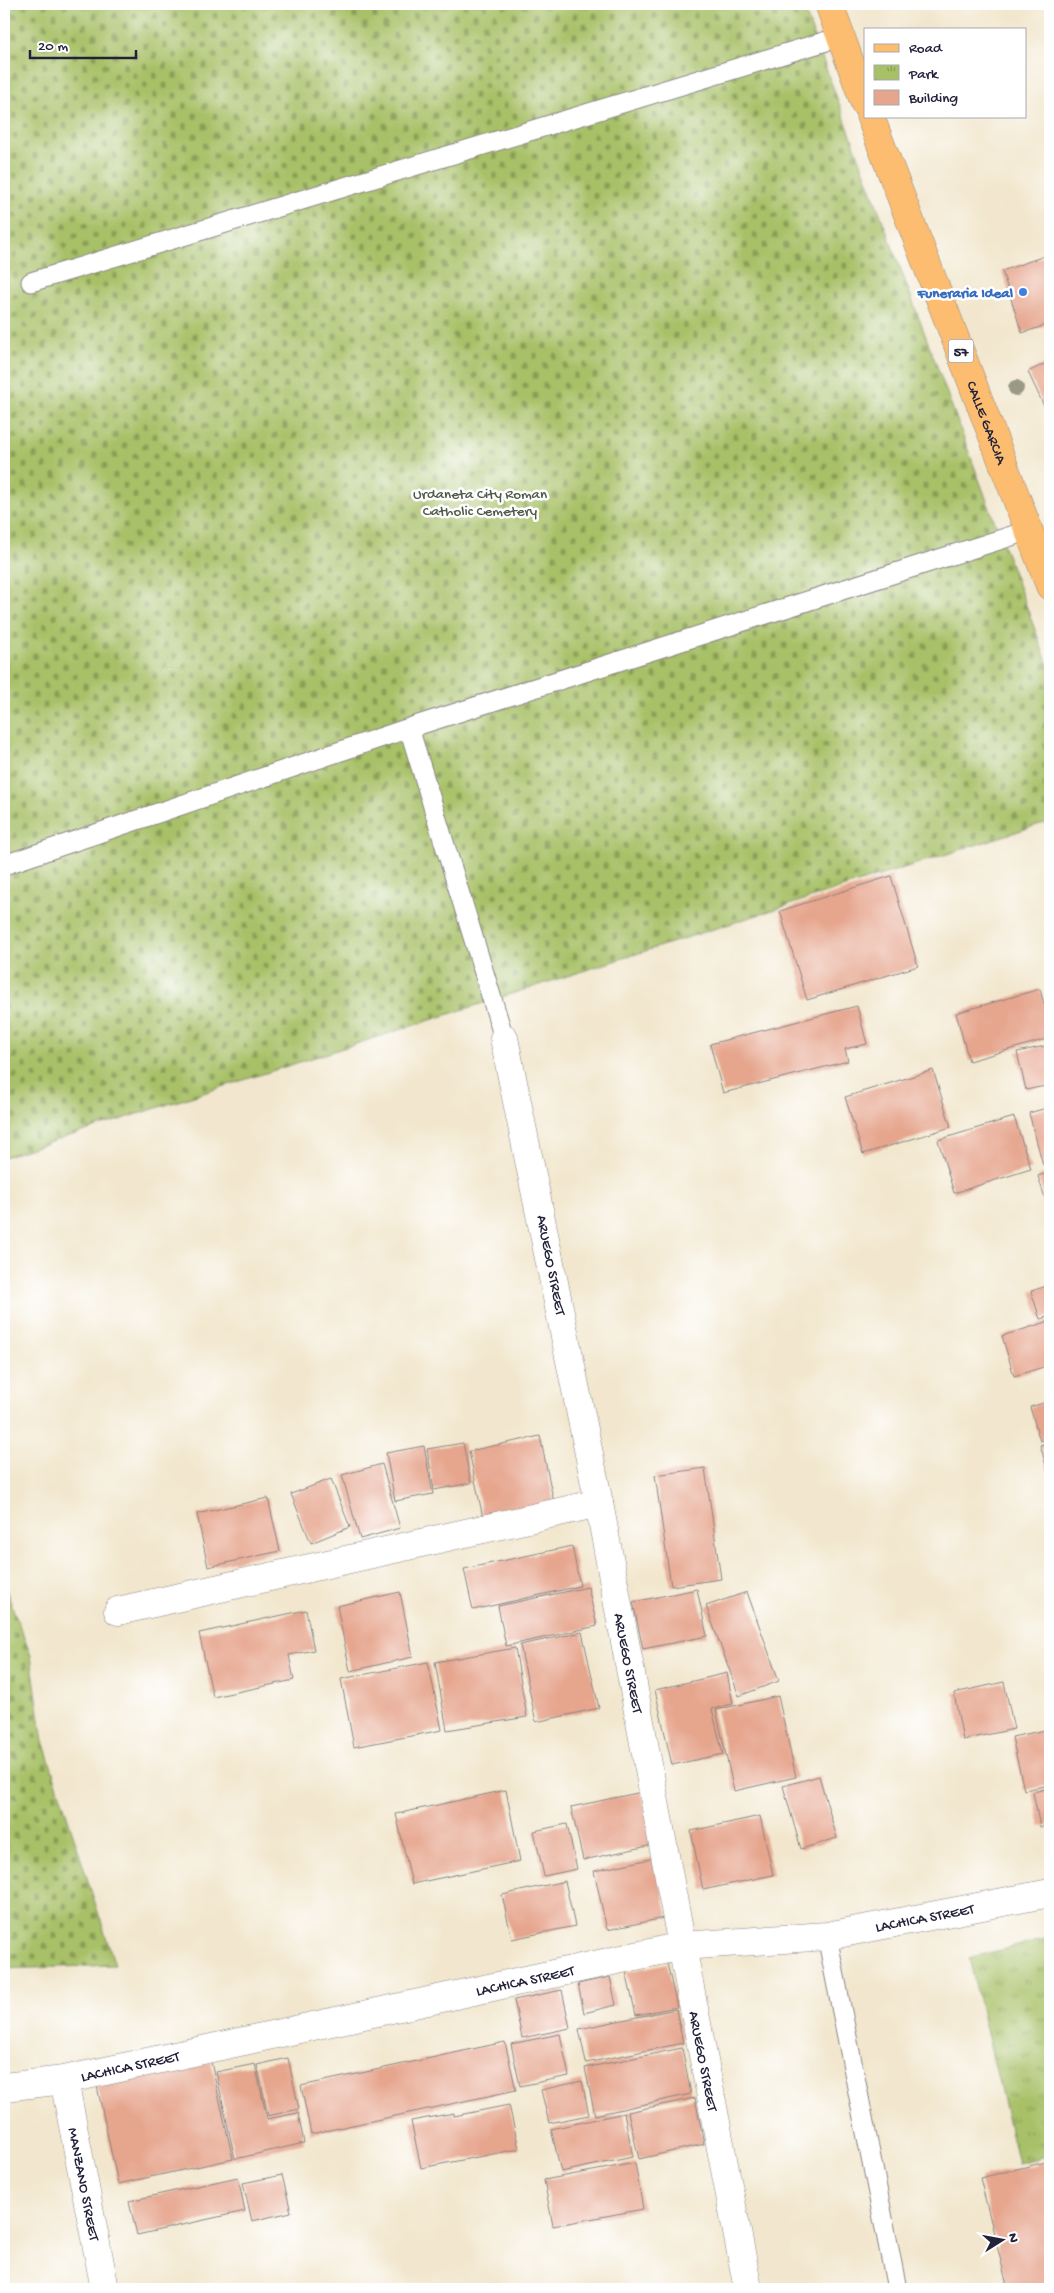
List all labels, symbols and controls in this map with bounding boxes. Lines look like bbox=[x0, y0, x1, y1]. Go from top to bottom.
scale bar bbox=[30, 28, 136, 60]
legend bbox=[864, 28, 1026, 118]
text: 20 m bbox=[38, 38, 68, 56]
text: Road bbox=[909, 40, 943, 58]
text: Park bbox=[908, 66, 939, 84]
text: Building bbox=[908, 90, 958, 108]
place label: Funeraria Ideal bbox=[917, 285, 1014, 303]
marker: Funeraria Ideal bbox=[1017, 286, 1029, 298]
road number: 57 bbox=[948, 340, 974, 362]
street label: CALLE GARCIA bbox=[961, 379, 1010, 468]
park label: Urdaneta City Roman Catholic Cemetery bbox=[413, 486, 547, 521]
street label: ARUEGO STREET bbox=[531, 1214, 569, 1318]
street label: ARUEGO STREET bbox=[608, 1612, 646, 1716]
street label: LACHICA STREET bbox=[874, 1901, 977, 1937]
street label: LACHICA STREET bbox=[474, 1962, 577, 2001]
street label: ARUEGO STREET bbox=[683, 2010, 721, 2114]
street label: LACHICA STREET bbox=[80, 2048, 183, 2087]
street label: MANZANO STREET bbox=[63, 2126, 103, 2244]
north arrow bbox=[976, 2216, 1026, 2266]
text: N bbox=[1003, 2232, 1022, 2244]

